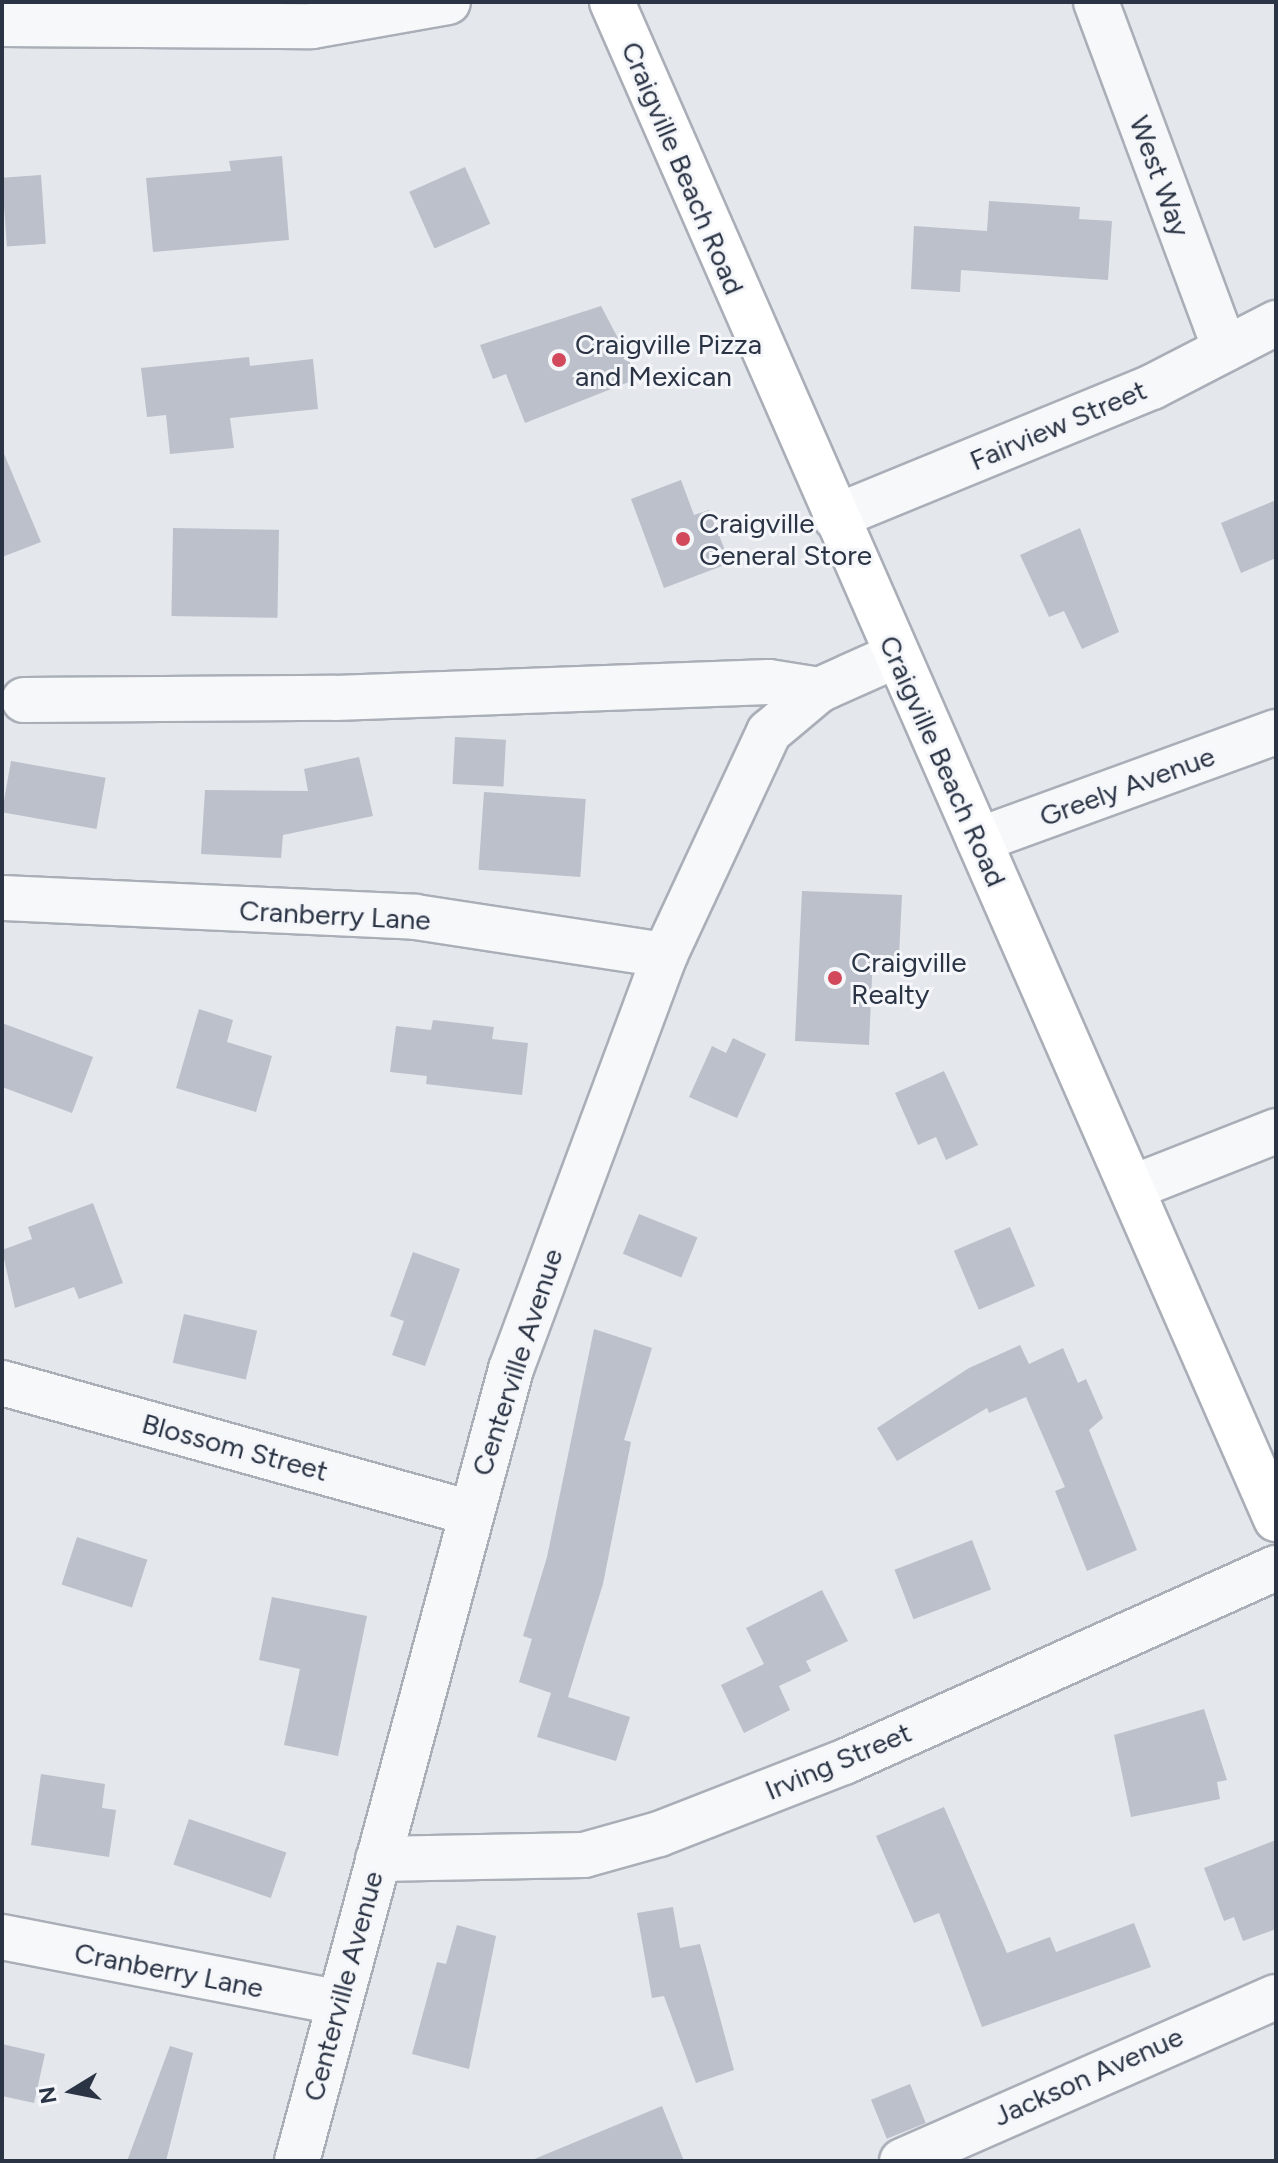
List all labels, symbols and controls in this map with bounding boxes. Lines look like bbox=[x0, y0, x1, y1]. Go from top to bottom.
street label: Craigville Beach Road bbox=[615, 37, 751, 299]
street label: West Way bbox=[1123, 111, 1197, 241]
place label: Craigville Pizza and Mexican bbox=[575, 327, 762, 393]
marker: Craigville Pizza and Mexican bbox=[550, 351, 568, 369]
street label: Fairview Street bbox=[965, 373, 1151, 477]
place label: Craigville General Store bbox=[699, 506, 872, 572]
marker: Craigville General Store bbox=[674, 530, 692, 548]
street label: Craigville Beach Road bbox=[872, 630, 1014, 892]
street label: Greely Avenue bbox=[1035, 739, 1219, 833]
street label: Cranberry Lane bbox=[238, 893, 432, 937]
place label: Craigville Realty bbox=[851, 945, 967, 1011]
marker: Craigville Realty bbox=[826, 969, 844, 987]
street label: Centerville Avenue bbox=[464, 1244, 570, 1480]
street label: Blossom Street bbox=[138, 1406, 332, 1488]
street label: Irving Street bbox=[760, 1715, 916, 1807]
street label: Centerville Avenue bbox=[296, 1867, 390, 2105]
street label: Cranberry Lane bbox=[72, 1935, 266, 2005]
street label: Jackson Avenue bbox=[988, 2019, 1188, 2133]
north arrow bbox=[32, 2051, 112, 2131]
text: N bbox=[33, 2085, 63, 2106]

